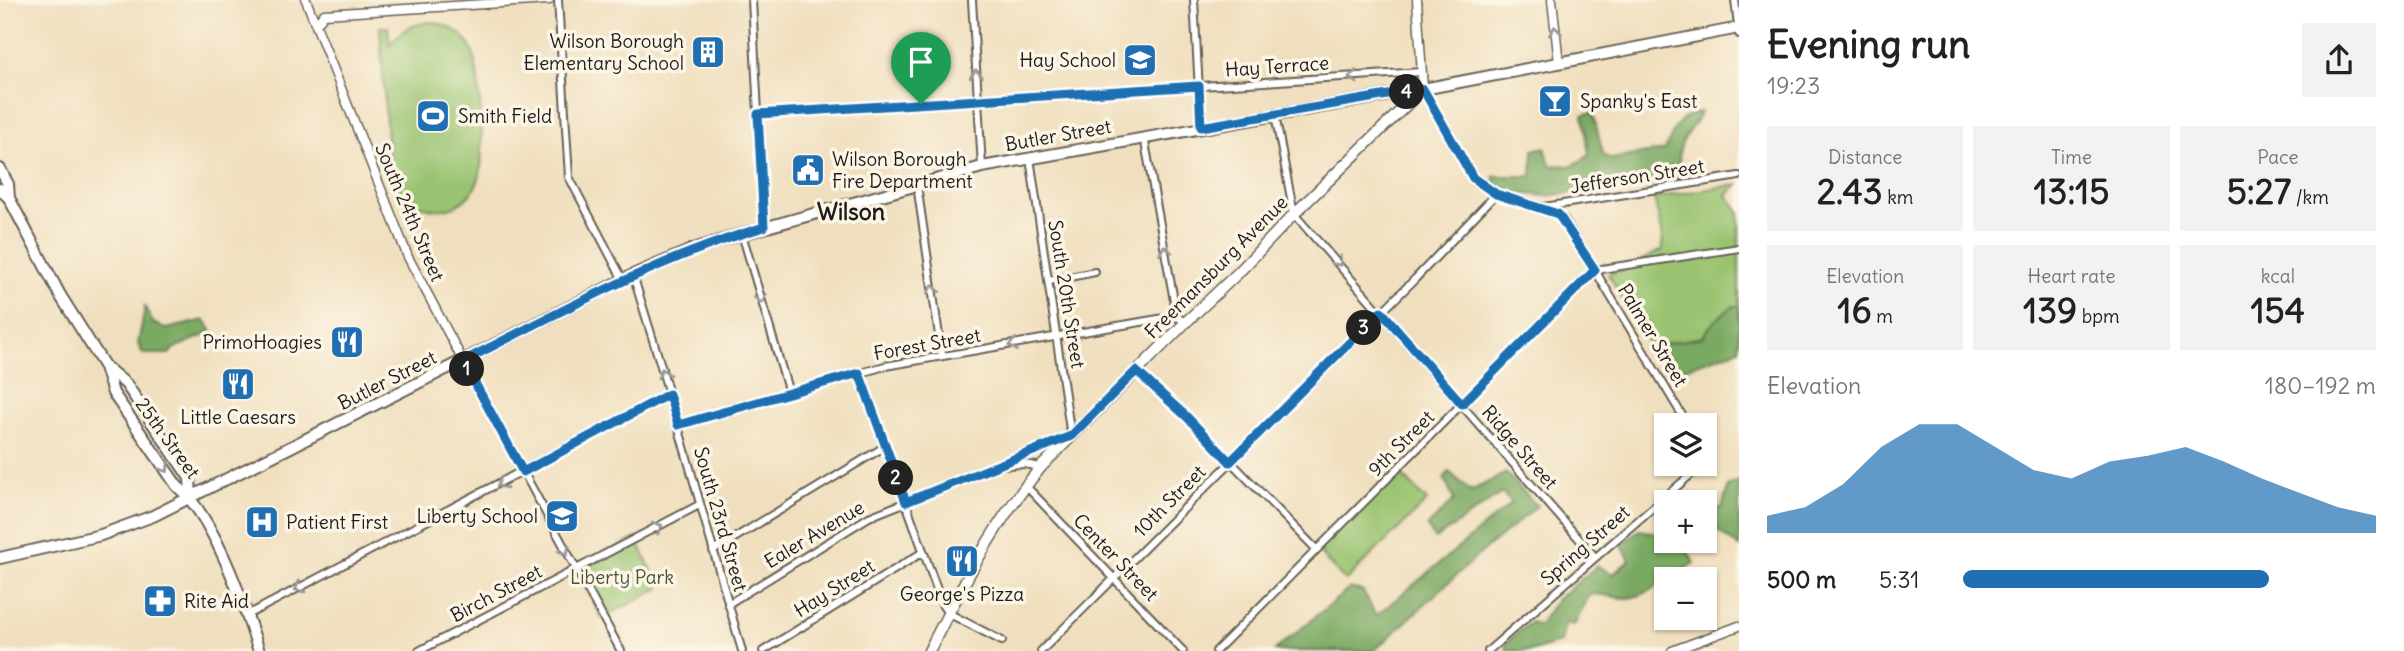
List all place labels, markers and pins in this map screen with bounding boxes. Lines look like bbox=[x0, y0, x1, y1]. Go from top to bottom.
place label: Wilson Borough Elementary School bbox=[523, 29, 684, 75]
pin bbox=[891, 32, 951, 104]
building icon: Wilson Borough Elementary School bbox=[689, 33, 727, 71]
school or university icon: Hay School bbox=[1121, 41, 1159, 79]
place label: Hay School bbox=[1019, 48, 1116, 72]
pin: 4 bbox=[1390, 74, 1424, 110]
bar icon: Spanky's East bbox=[1536, 82, 1574, 120]
place label: Spanky's East bbox=[1580, 89, 1697, 113]
sports icon: Smith Field bbox=[414, 97, 452, 135]
place label: Smith Field bbox=[458, 104, 552, 128]
place label: Wilson Borough Fire Department bbox=[832, 147, 973, 193]
public building icon: Wilson Borough Fire Department bbox=[789, 151, 827, 189]
pin: 3 bbox=[1346, 310, 1382, 346]
restaurant icon: PrimoHoagies bbox=[328, 323, 366, 361]
place label: PrimoHoagies bbox=[202, 330, 322, 354]
pin: 1 bbox=[449, 352, 484, 386]
restaurant icon: Little Caesars bbox=[219, 365, 257, 403]
place label: Little Caesars bbox=[180, 405, 296, 429]
pin: 2 bbox=[878, 461, 914, 496]
school or university icon: Liberty School bbox=[543, 497, 581, 535]
hospital icon: Patient First bbox=[243, 503, 281, 541]
place label: Liberty School bbox=[416, 504, 538, 528]
place label: Patient First bbox=[286, 510, 388, 534]
restaurant icon: George's Pizza bbox=[943, 542, 981, 580]
pharmacy icon: Rite Aid bbox=[141, 582, 179, 620]
place label: George's Pizza bbox=[900, 582, 1024, 606]
place label: Rite Aid bbox=[184, 589, 249, 613]

